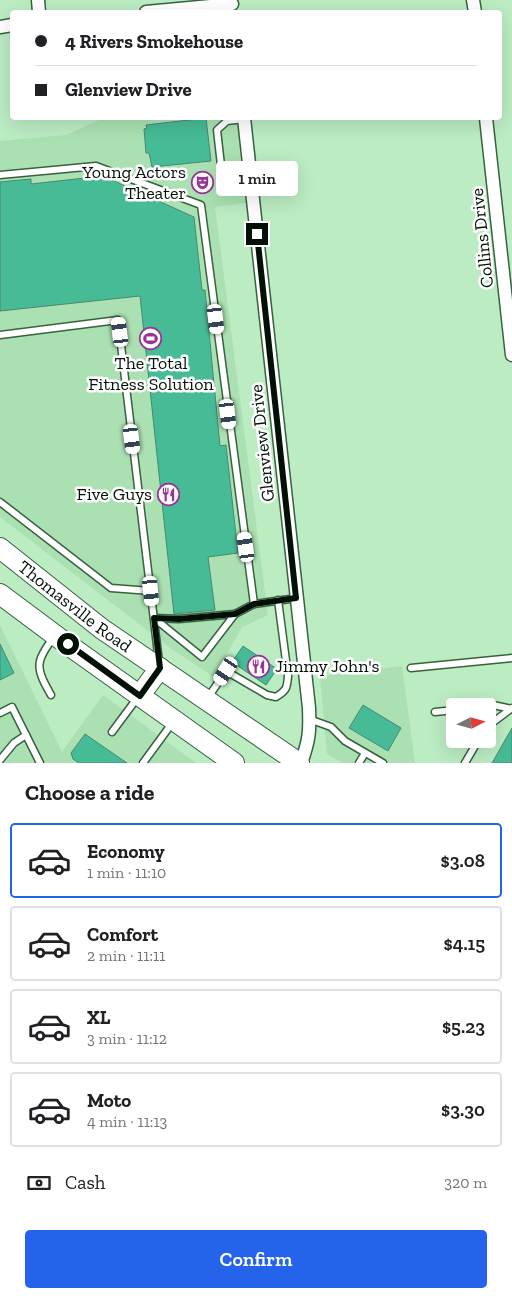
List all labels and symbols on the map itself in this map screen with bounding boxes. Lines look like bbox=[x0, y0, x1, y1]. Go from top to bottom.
place label: Young Actors Theater bbox=[81, 161, 186, 204]
callout: 1 min bbox=[216, 162, 298, 196]
theatre icon: Young Actors Theater bbox=[190, 170, 214, 194]
street label: Collins Drive bbox=[466, 187, 498, 289]
route end bbox=[246, 223, 268, 245]
car bbox=[206, 303, 225, 335]
car bbox=[110, 316, 129, 348]
sports icon: The Total Fitness Solution bbox=[139, 326, 163, 350]
place label: The Total Fitness Solution bbox=[88, 352, 214, 395]
street label: Glenview Drive bbox=[245, 383, 279, 503]
car bbox=[218, 398, 237, 430]
car bbox=[122, 423, 141, 455]
restaurant icon: Five Guys bbox=[156, 482, 180, 506]
place label: Five Guys bbox=[77, 483, 152, 505]
car bbox=[236, 531, 255, 563]
street label: Thomasville Road bbox=[14, 556, 136, 657]
car bbox=[141, 575, 160, 607]
route start bbox=[57, 633, 79, 655]
car bbox=[211, 654, 240, 688]
restaurant icon: Jimmy John's bbox=[247, 654, 271, 678]
place label: Jimmy John's bbox=[275, 655, 380, 677]
north arrow bbox=[446, 698, 496, 748]

